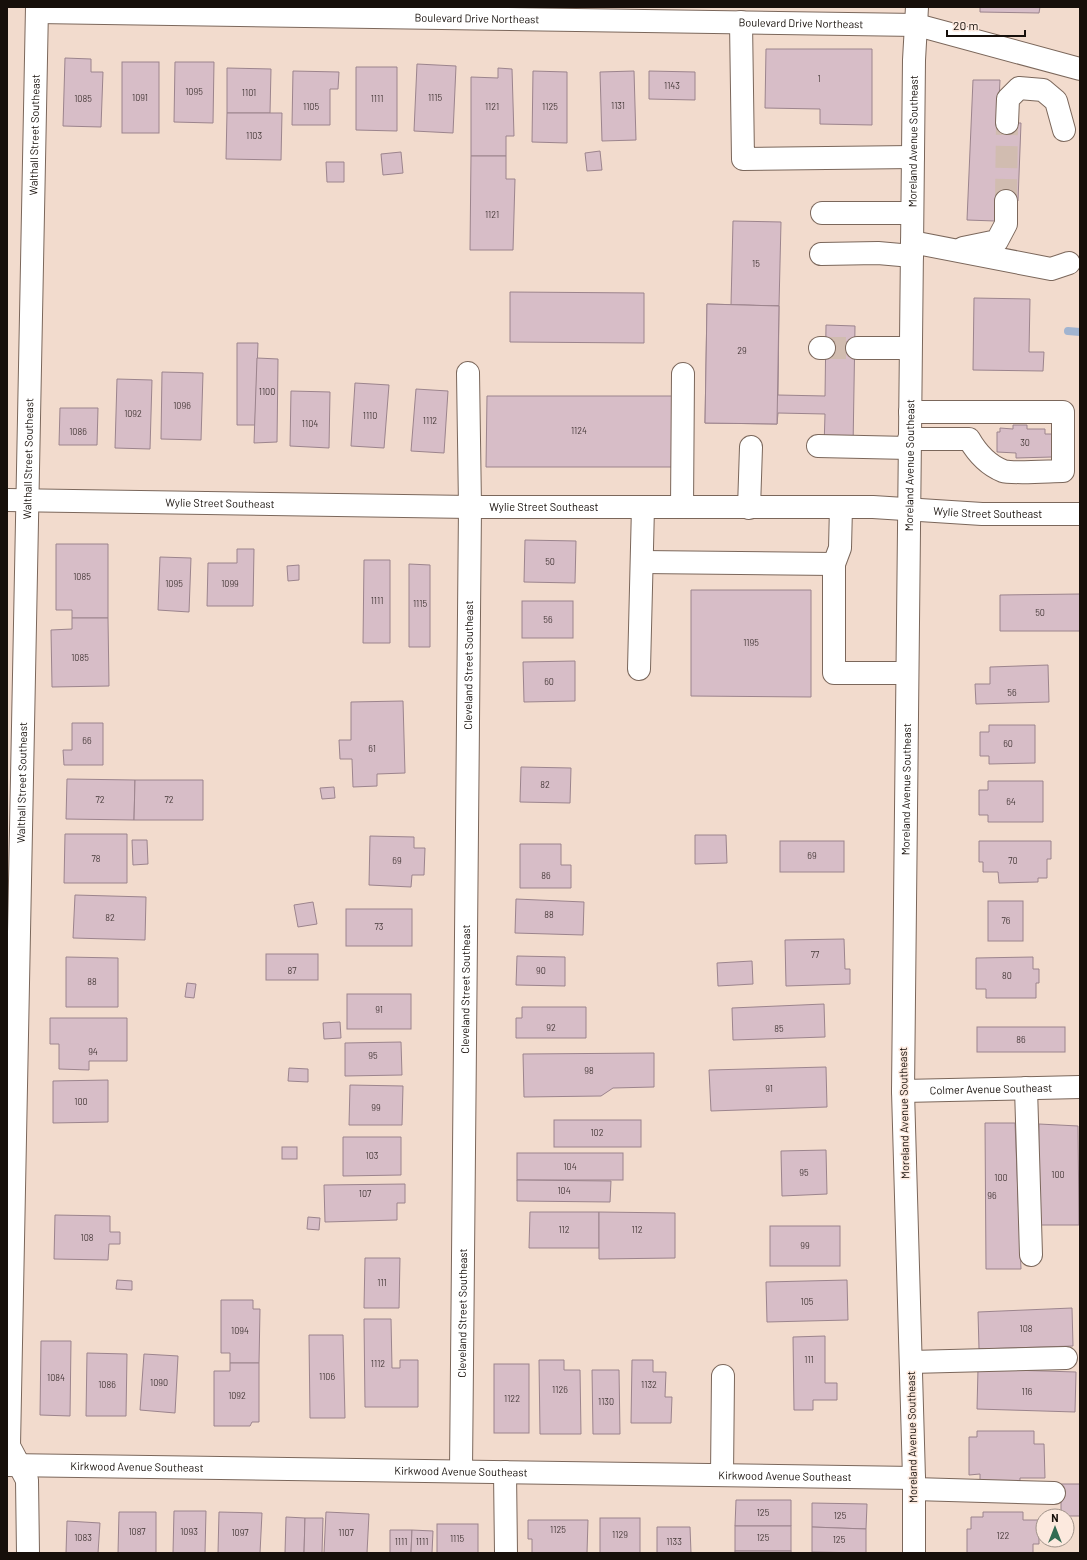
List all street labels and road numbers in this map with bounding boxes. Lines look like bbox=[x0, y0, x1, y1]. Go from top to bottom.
street label: Boulevard Drive Northeast bbox=[414, 11, 540, 25]
street label: Boulevard Drive Northeast bbox=[738, 15, 863, 30]
street label: Walthall Street Southeast bbox=[26, 74, 42, 196]
street label: Moreland Avenue Southeast bbox=[905, 75, 920, 207]
street label: Walthall Street Southeast bbox=[20, 398, 35, 519]
street label: Moreland Avenue Southeast bbox=[902, 399, 916, 531]
street label: Wylie Street Southeast bbox=[165, 495, 275, 510]
street label: Wylie Street Southeast bbox=[489, 500, 599, 513]
street label: Wylie Street Southeast bbox=[933, 504, 1042, 520]
street label: Cleveland Street Southeast bbox=[461, 600, 475, 730]
street label: Walthall Street Southeast bbox=[14, 722, 29, 843]
street label: Moreland Avenue Southeast bbox=[899, 723, 913, 855]
street label: Cleveland Street Southeast bbox=[458, 924, 472, 1054]
street label: Moreland Avenue Southeast bbox=[896, 1047, 911, 1179]
street label: Colmer Avenue Southeast bbox=[930, 1081, 1052, 1096]
street label: Cleveland Street Southeast bbox=[455, 1248, 469, 1378]
street label: Moreland Avenue Southeast bbox=[904, 1371, 919, 1503]
street label: Kirkwood Avenue Southeast bbox=[70, 1459, 204, 1474]
street label: Kirkwood Avenue Southeast bbox=[394, 1464, 528, 1478]
street label: Kirkwood Avenue Southeast bbox=[718, 1468, 852, 1483]

